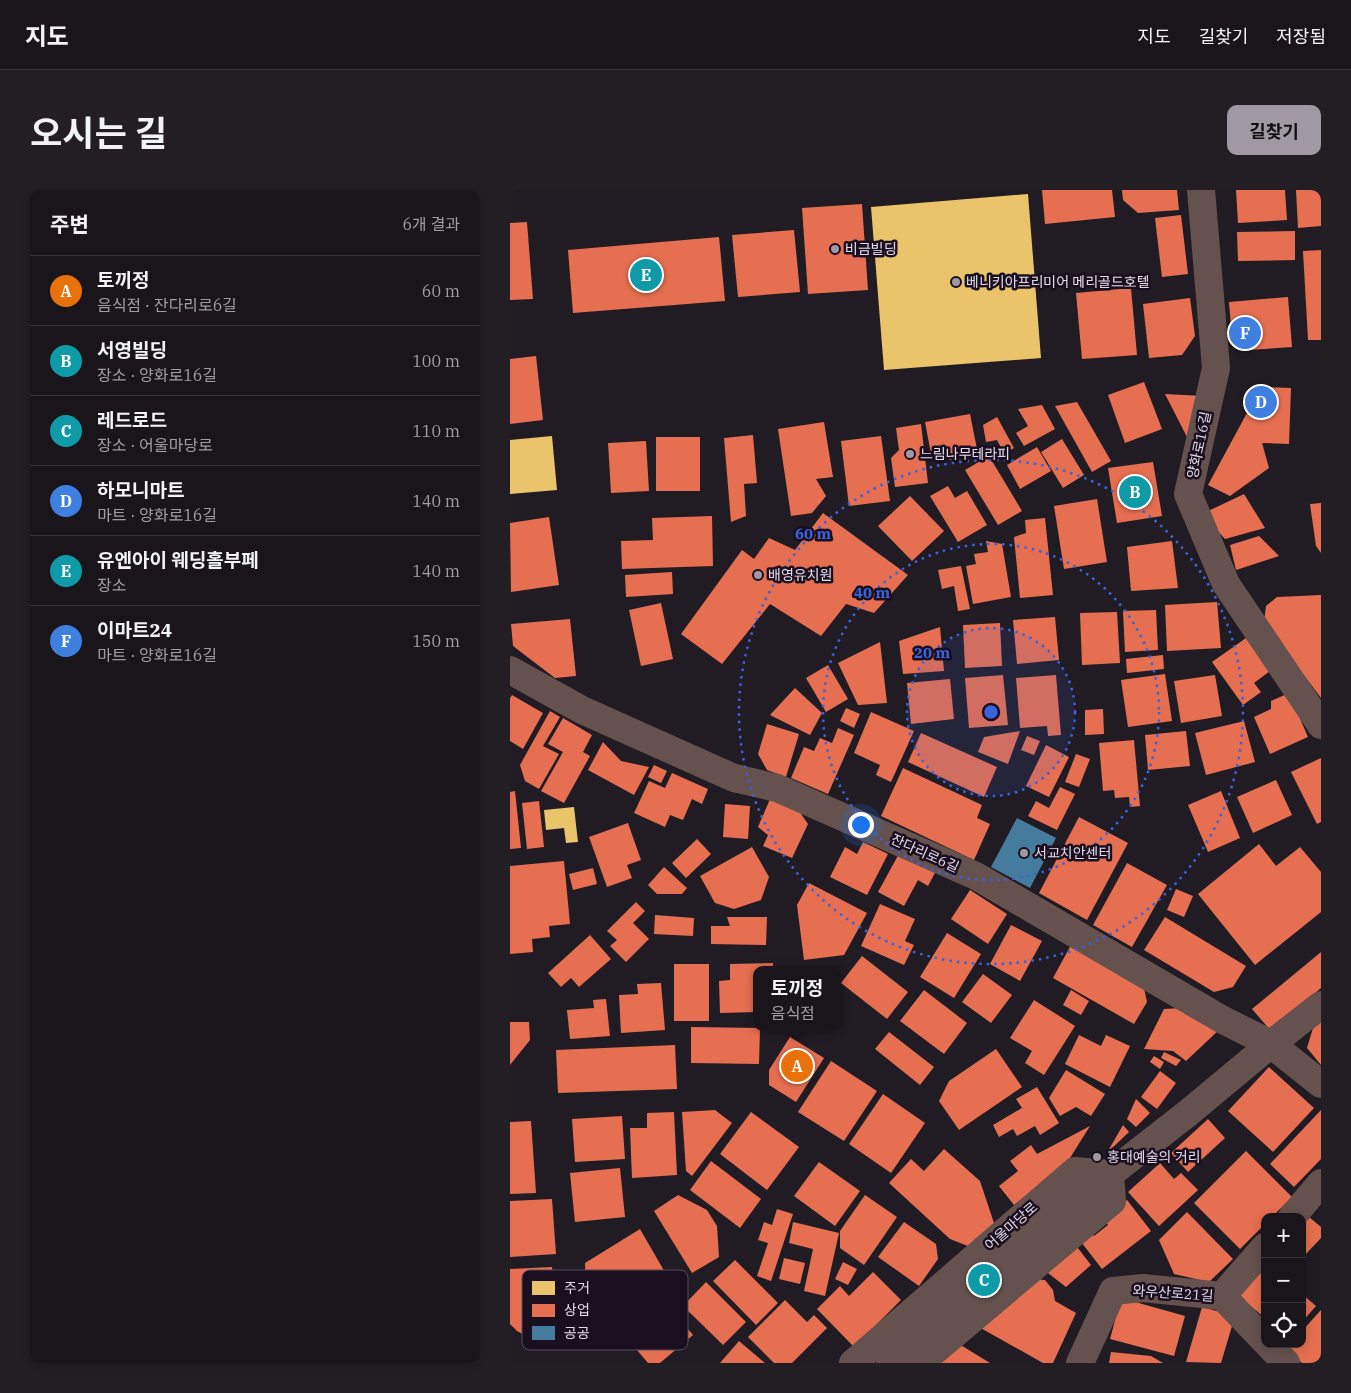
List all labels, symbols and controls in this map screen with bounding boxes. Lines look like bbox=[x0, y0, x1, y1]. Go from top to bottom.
text: 지도 bbox=[25, 20, 69, 52]
text: 지도 bbox=[1138, 25, 1171, 48]
text: 길찾기 bbox=[1199, 25, 1248, 48]
text: 저장됨 bbox=[1276, 25, 1326, 48]
button: 길찾기 bbox=[1227, 105, 1321, 155]
text: 오시는 길 bbox=[30, 110, 167, 156]
text: 주변 bbox=[50, 210, 89, 238]
text: 6개 결과 bbox=[403, 214, 460, 234]
place label: 비금빌딩 bbox=[845, 240, 897, 258]
marker: 비금빌딩 bbox=[829, 243, 841, 255]
pin: E bbox=[630, 256, 662, 294]
text: 토끼정 bbox=[97, 268, 149, 292]
place label: 베니키아프리미어 메리골드호텔 bbox=[966, 273, 1150, 291]
marker: 베니키아프리미어 메리골드호텔 bbox=[950, 276, 962, 288]
text: A bbox=[60, 281, 72, 301]
text: 60 m bbox=[422, 281, 460, 301]
text: 음식점 · 잔다리로6길 bbox=[97, 295, 237, 315]
pin: F bbox=[1229, 314, 1261, 352]
text: 서영빌딩 bbox=[97, 338, 167, 362]
text: B bbox=[60, 351, 72, 371]
text: 100 m bbox=[412, 351, 460, 371]
text: 장소 · 양화로16길 bbox=[97, 365, 217, 385]
pin: D bbox=[1245, 383, 1277, 421]
text: 레드로드 bbox=[97, 408, 167, 432]
street label: 양화로16길 bbox=[1183, 410, 1215, 480]
text: C bbox=[61, 421, 71, 441]
text: 110 m bbox=[412, 421, 460, 441]
text: 장소 · 어울마당로 bbox=[97, 435, 213, 455]
place label: 느림나무테라피 bbox=[920, 445, 1010, 463]
marker: 느림나무테라피 bbox=[904, 448, 916, 460]
pin: B bbox=[1119, 473, 1151, 511]
text: 하모니마트 bbox=[97, 478, 184, 502]
text: D bbox=[60, 491, 72, 511]
text: 140 m bbox=[412, 491, 460, 511]
text: 마트 · 양화로16길 bbox=[97, 505, 217, 525]
text: 60 m bbox=[795, 524, 831, 543]
text: 유엔아이 웨딩홀부페 bbox=[97, 548, 259, 572]
text: E bbox=[61, 561, 71, 581]
text: 140 m bbox=[412, 561, 460, 581]
place label: 배영유치원 bbox=[768, 566, 832, 584]
marker: 배영유치원 bbox=[752, 569, 764, 581]
text: 장소 bbox=[97, 575, 126, 595]
text: 40 m bbox=[854, 583, 890, 602]
text: 이마트24 bbox=[97, 618, 172, 642]
text: F bbox=[61, 631, 71, 651]
text: 150 m bbox=[412, 631, 460, 651]
text: 20 m bbox=[914, 643, 950, 662]
text: 마트 · 양화로16길 bbox=[97, 645, 217, 665]
centre of rings bbox=[982, 703, 1000, 721]
your location bbox=[848, 812, 874, 838]
street label: 잔다리로6길 bbox=[888, 830, 962, 876]
place label: 서교치안센터 bbox=[1034, 844, 1111, 862]
marker: 서교치안센터 bbox=[1018, 847, 1030, 859]
popup bbox=[753, 966, 841, 1031]
text: 토끼정 bbox=[771, 976, 823, 1000]
text: 음식점 bbox=[771, 1003, 815, 1023]
pin: A bbox=[781, 1047, 813, 1085]
place label: 홍대예술의 거리 bbox=[1107, 1148, 1200, 1166]
marker: 홍대예술의 거리 bbox=[1091, 1151, 1103, 1163]
street label: 어울마당로 bbox=[981, 1198, 1041, 1254]
map controls bbox=[1261, 1213, 1306, 1348]
button: + bbox=[1261, 1213, 1306, 1258]
button: − bbox=[1261, 1258, 1306, 1303]
pin: C bbox=[968, 1261, 1000, 1299]
legend bbox=[522, 1270, 688, 1350]
text: 주거 bbox=[564, 1279, 590, 1297]
street label: 와우산로21길 bbox=[1132, 1281, 1214, 1305]
text: 상업 bbox=[564, 1301, 590, 1319]
button: locate bbox=[1261, 1303, 1306, 1348]
text: 공공 bbox=[564, 1324, 590, 1342]

